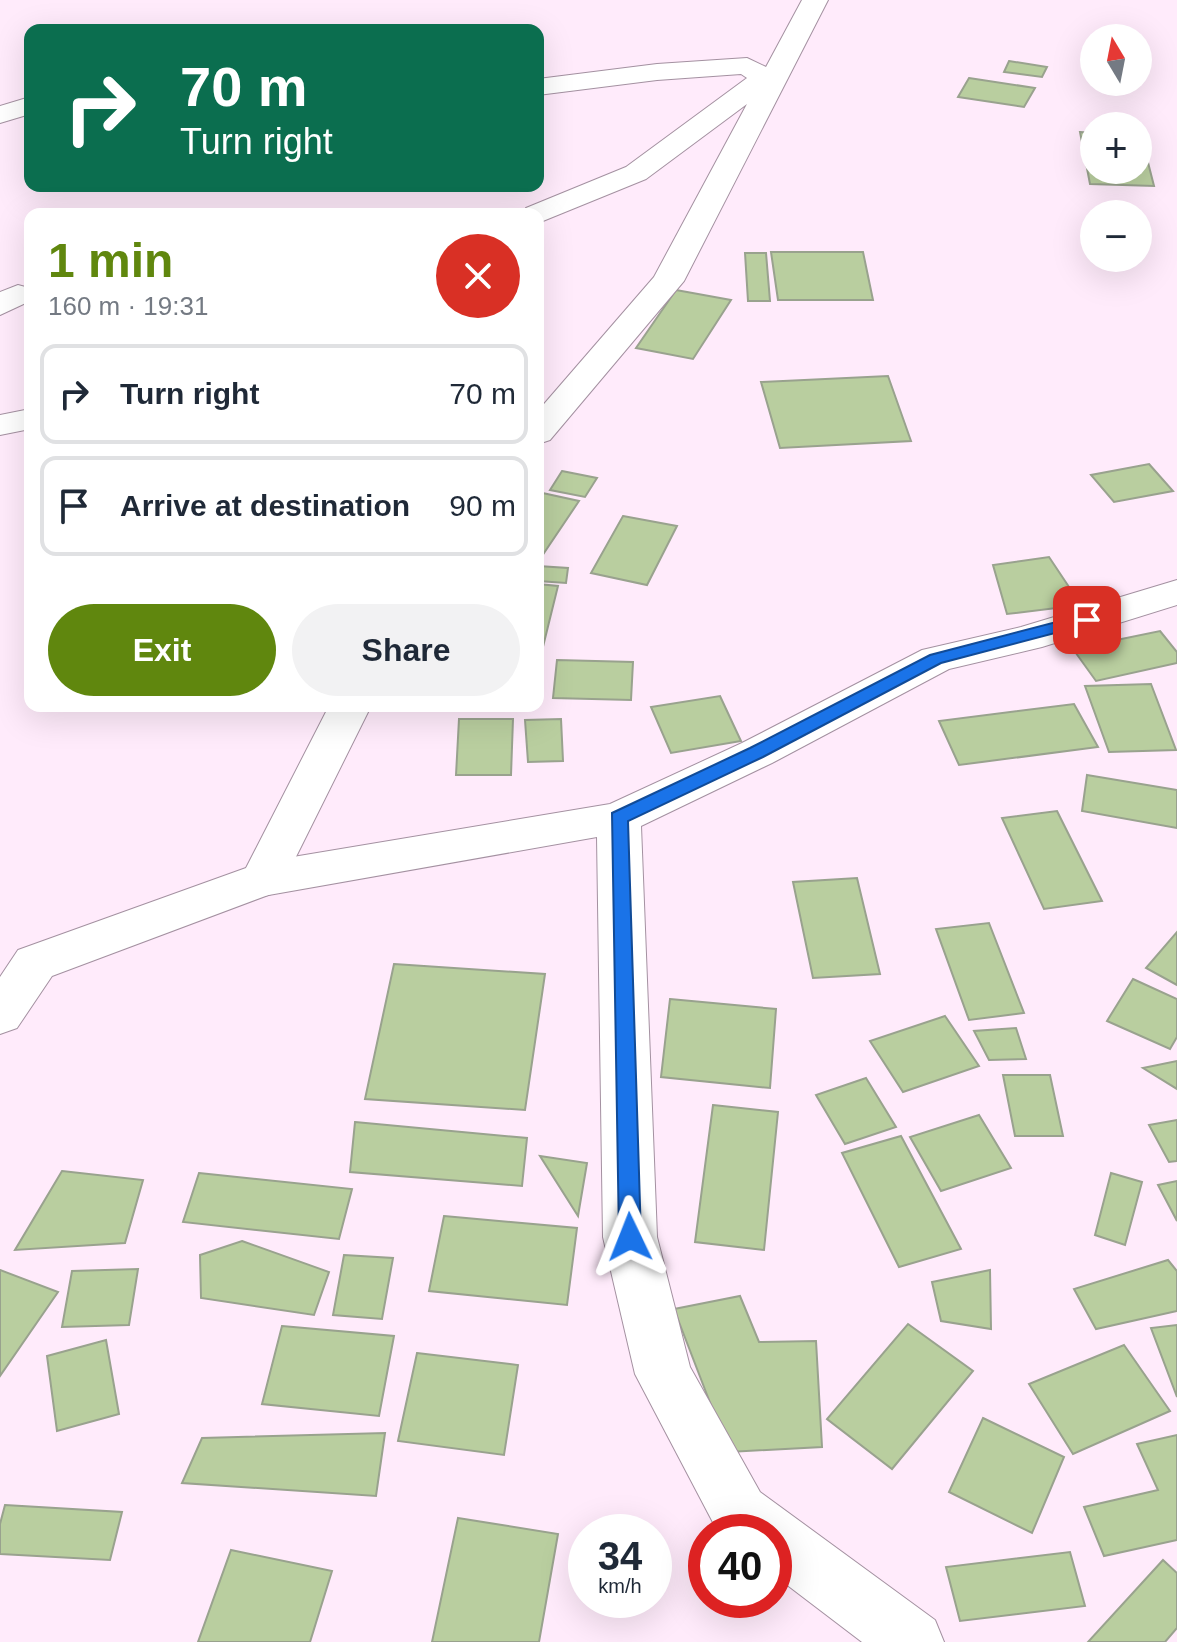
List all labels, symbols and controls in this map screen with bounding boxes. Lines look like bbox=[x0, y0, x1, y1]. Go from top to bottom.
north arrow bbox=[1080, 24, 1152, 96]
map controls bbox=[1080, 24, 1152, 272]
text: 70 m bbox=[180, 55, 308, 118]
icon: right bbox=[48, 56, 152, 160]
button: + bbox=[1080, 112, 1152, 184]
text: Turn right bbox=[180, 121, 333, 162]
button: − bbox=[1080, 200, 1152, 272]
text: 1 min bbox=[48, 234, 173, 287]
button: close bbox=[436, 234, 520, 318]
text: 160 m · 19:31 bbox=[48, 291, 208, 321]
icon: right bbox=[52, 372, 96, 416]
text: Turn right bbox=[120, 377, 259, 410]
text: 70 m bbox=[449, 377, 516, 410]
icon: arrive bbox=[52, 484, 96, 528]
text: Arrive at destination bbox=[120, 489, 410, 522]
text: 90 m bbox=[449, 489, 516, 522]
pin bbox=[1053, 586, 1121, 654]
icon: arrive bbox=[1065, 598, 1109, 642]
button: Exit bbox=[48, 604, 276, 696]
button: Share bbox=[292, 604, 520, 696]
position arrow bbox=[588, 1195, 672, 1279]
speed limit sign: 40 bbox=[688, 1514, 792, 1618]
text: 34 bbox=[598, 1534, 642, 1578]
text: km/h bbox=[598, 1575, 642, 1597]

